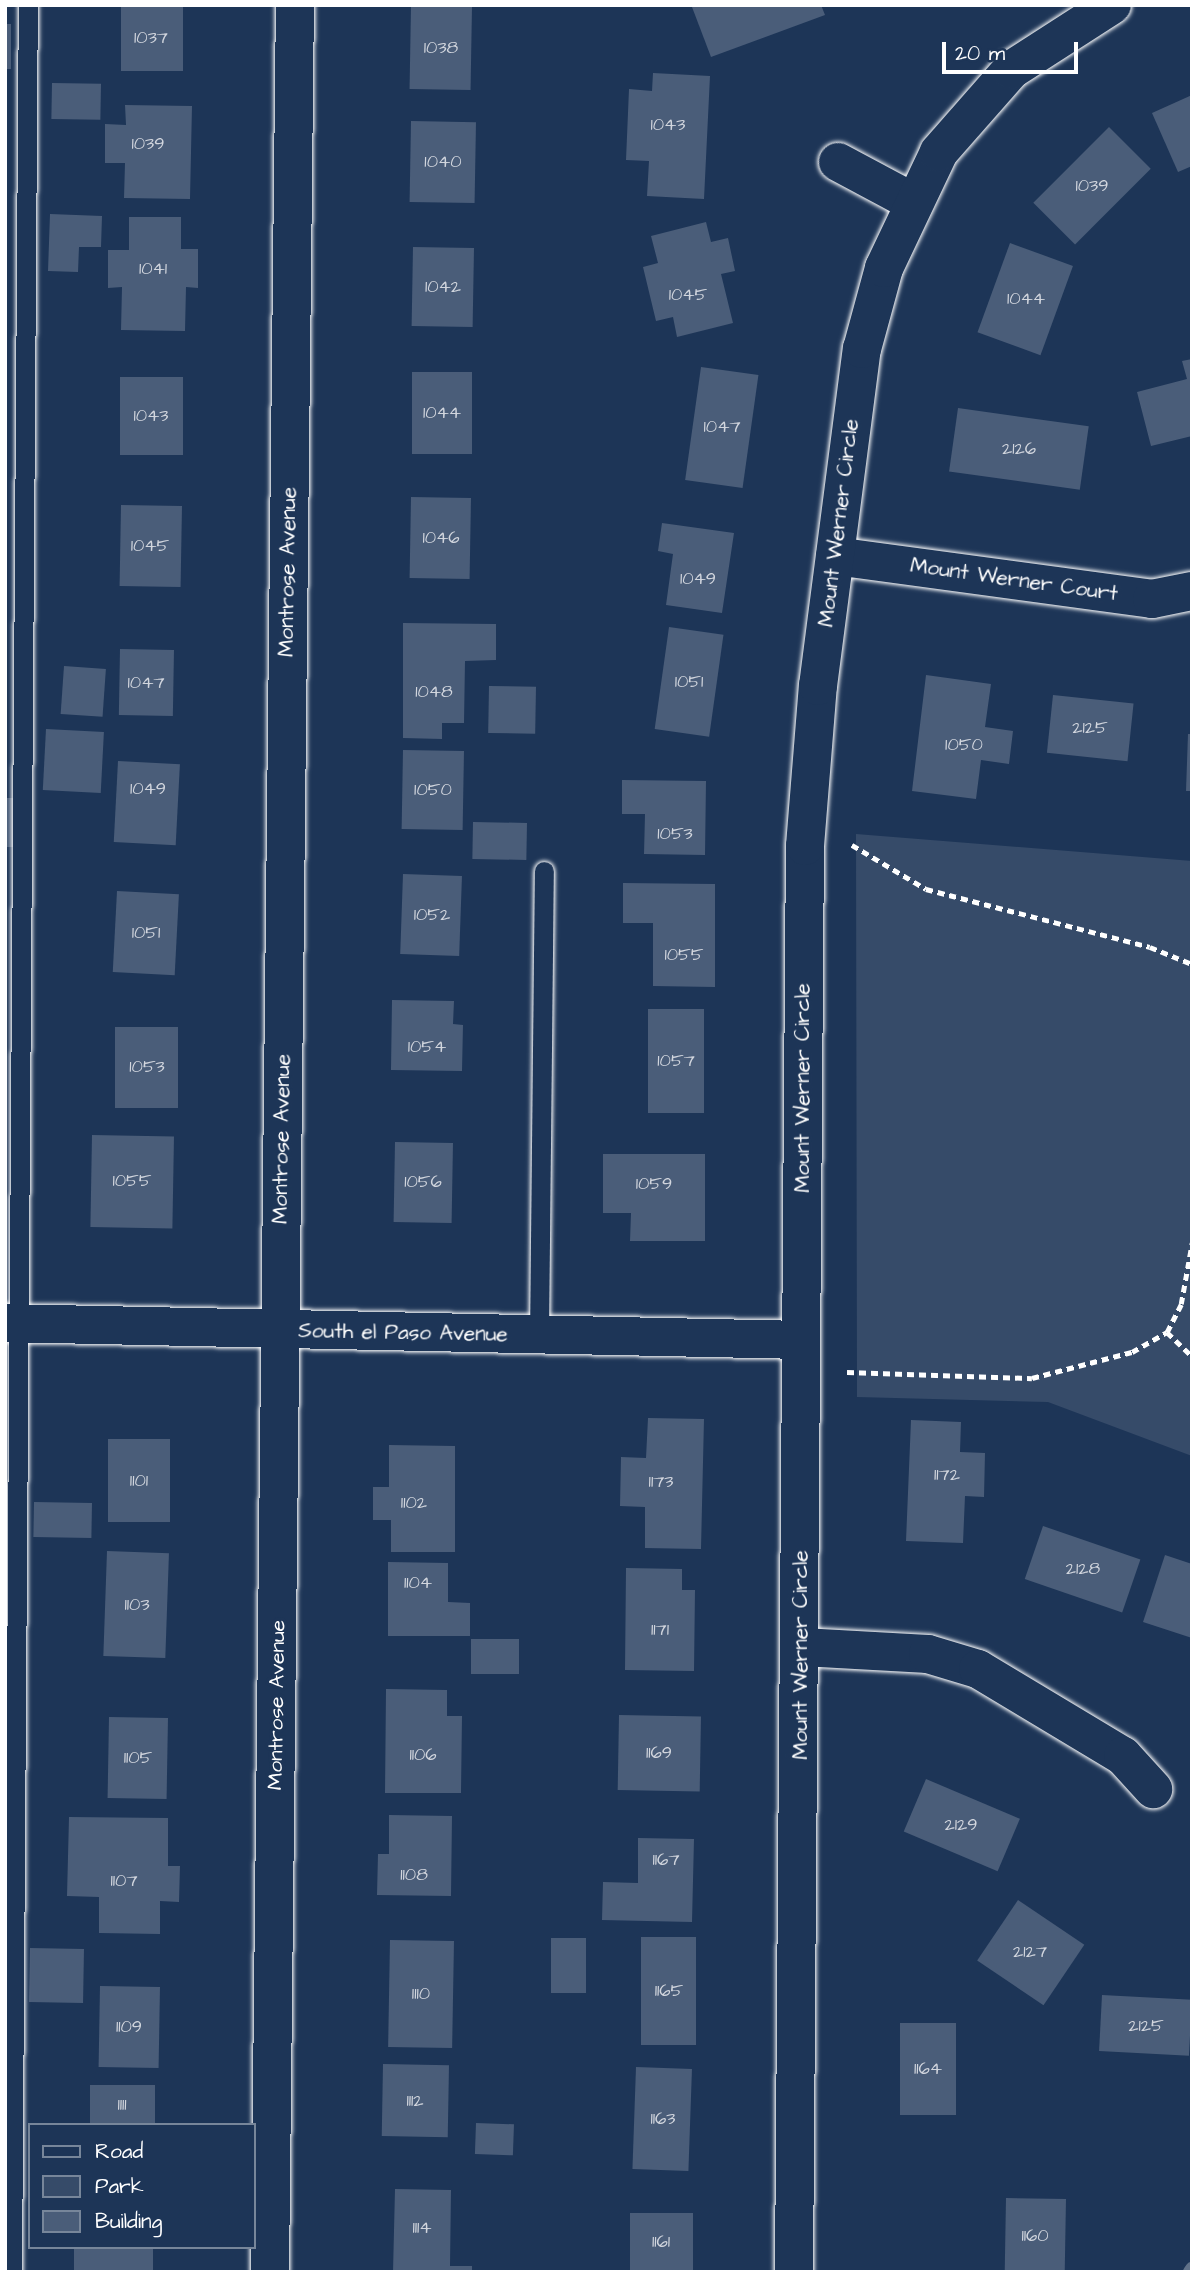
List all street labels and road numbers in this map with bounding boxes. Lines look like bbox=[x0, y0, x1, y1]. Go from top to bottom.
street label: Mount Werner Circle bbox=[814, 418, 864, 628]
street label: Montrose Avenue bbox=[274, 487, 302, 657]
street label: Mount Werner Court bbox=[909, 553, 1119, 607]
street label: Mount Werner Circle bbox=[790, 983, 816, 1193]
street label: Montrose Avenue bbox=[268, 1054, 296, 1224]
street label: South el Paso Avenue bbox=[298, 1319, 508, 1347]
street label: Mount Werner Circle bbox=[788, 1550, 814, 1760]
street label: Montrose Avenue bbox=[263, 1620, 291, 1790]

